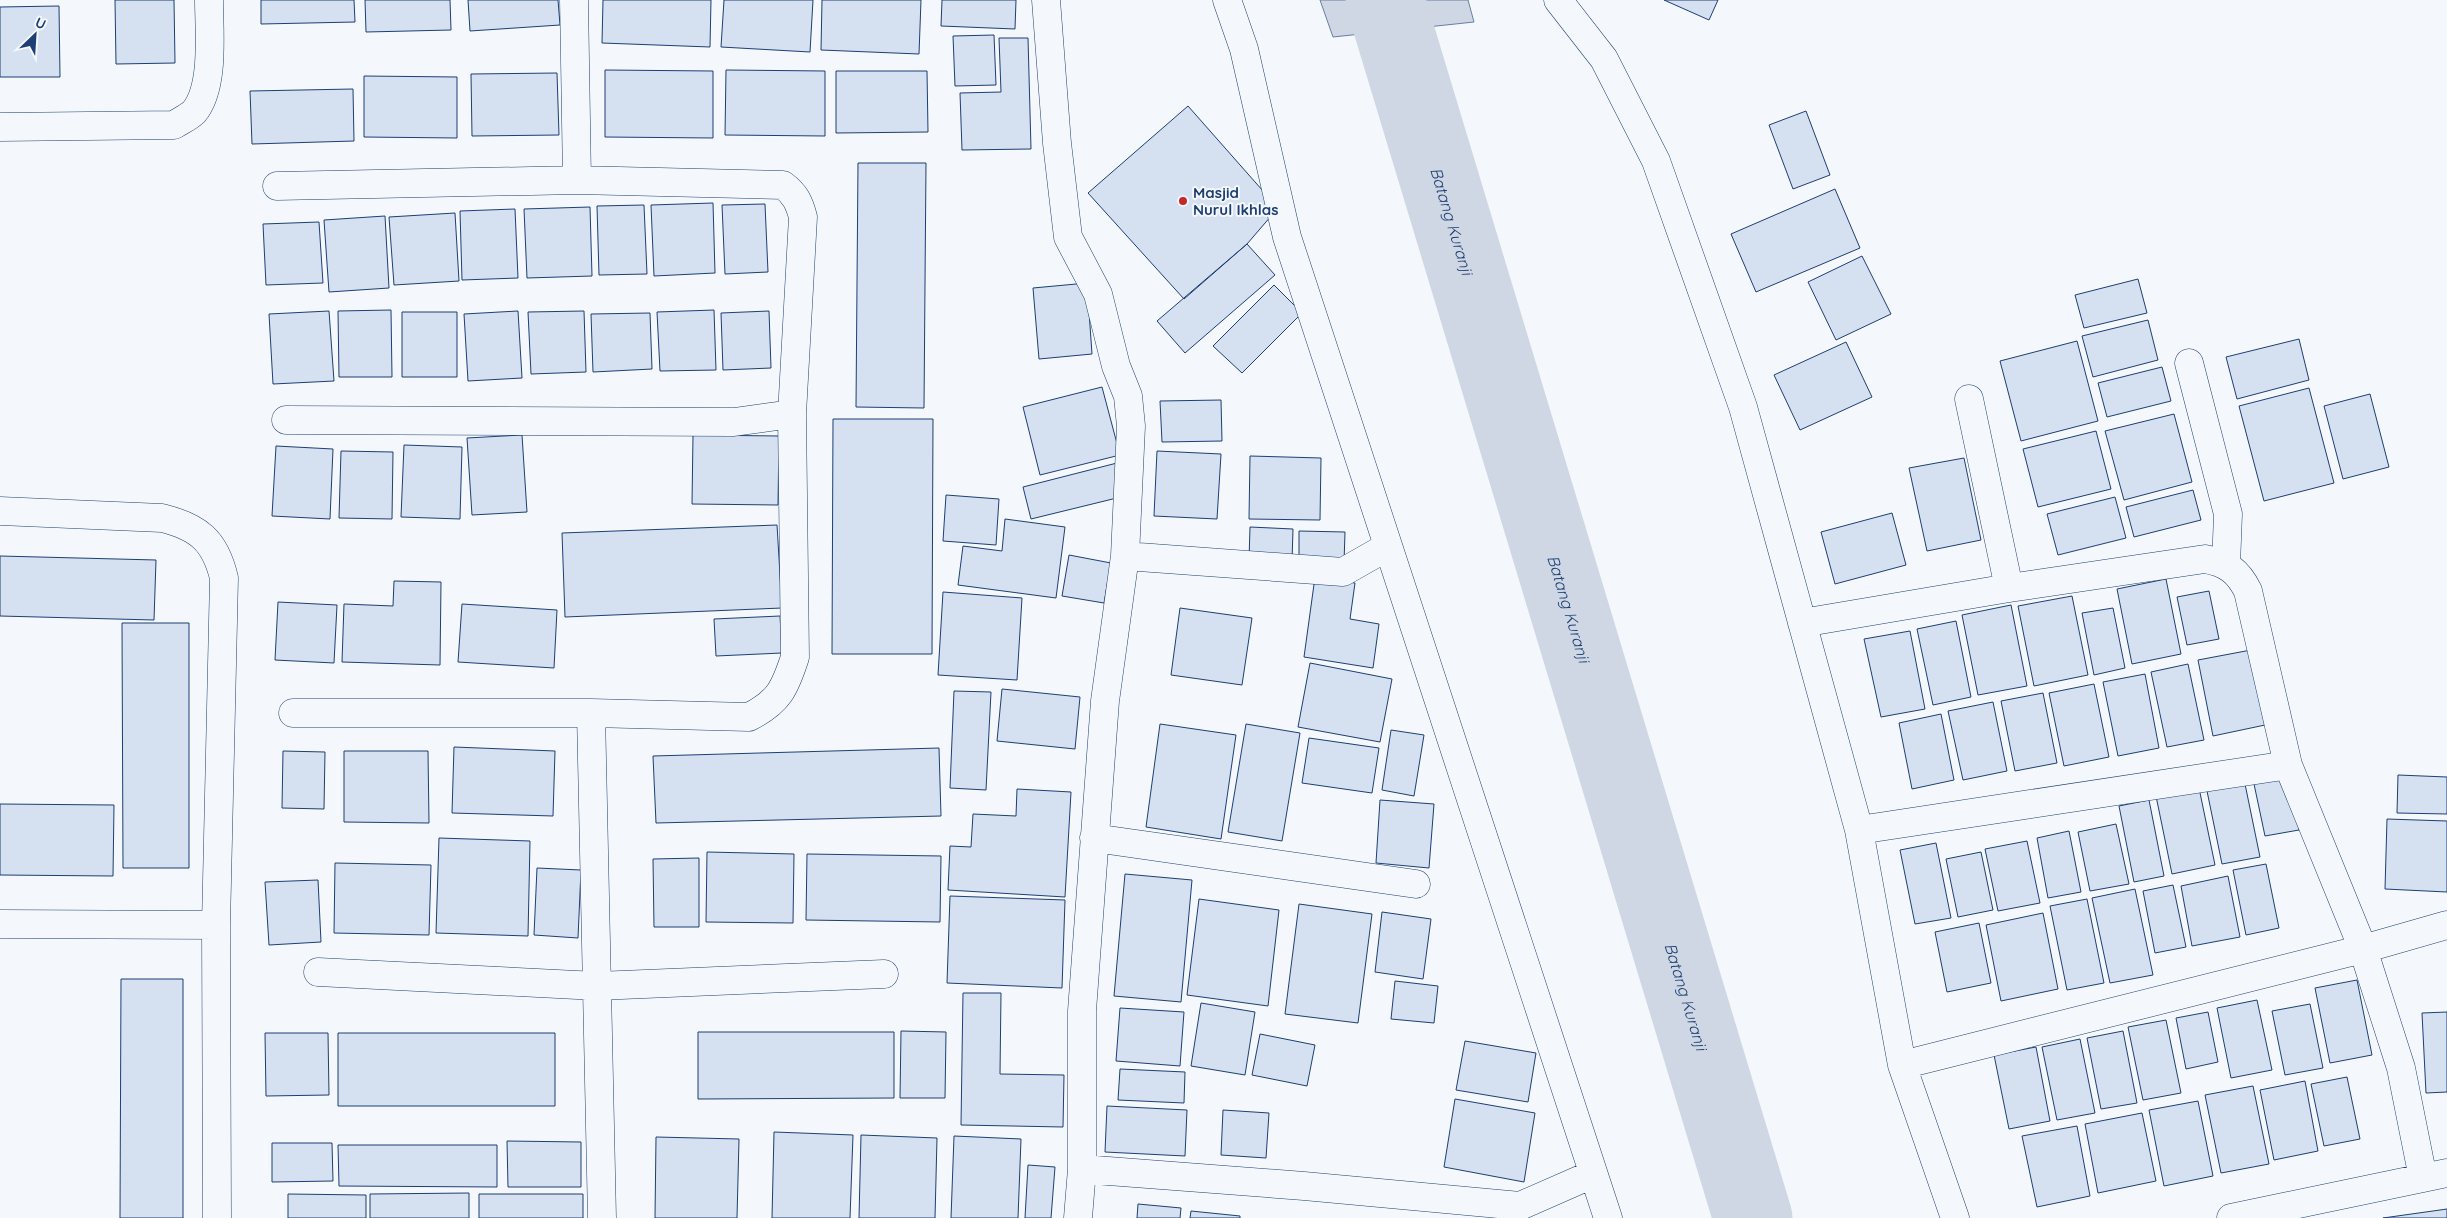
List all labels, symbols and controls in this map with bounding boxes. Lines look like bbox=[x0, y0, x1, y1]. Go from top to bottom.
north arrow bbox=[10, 10, 60, 60]
text: U bbox=[32, 13, 49, 33]
water label: Batang Kuranji bbox=[1426, 165, 1478, 279]
place label: Masjid Nurul Ikhlas bbox=[1193, 183, 1278, 219]
marker: Masjid Nurul Ikhlas bbox=[1177, 195, 1189, 207]
water label: Batang Kuranji bbox=[1543, 553, 1595, 666]
water label: Batang Kuranji bbox=[1660, 940, 1712, 1054]

